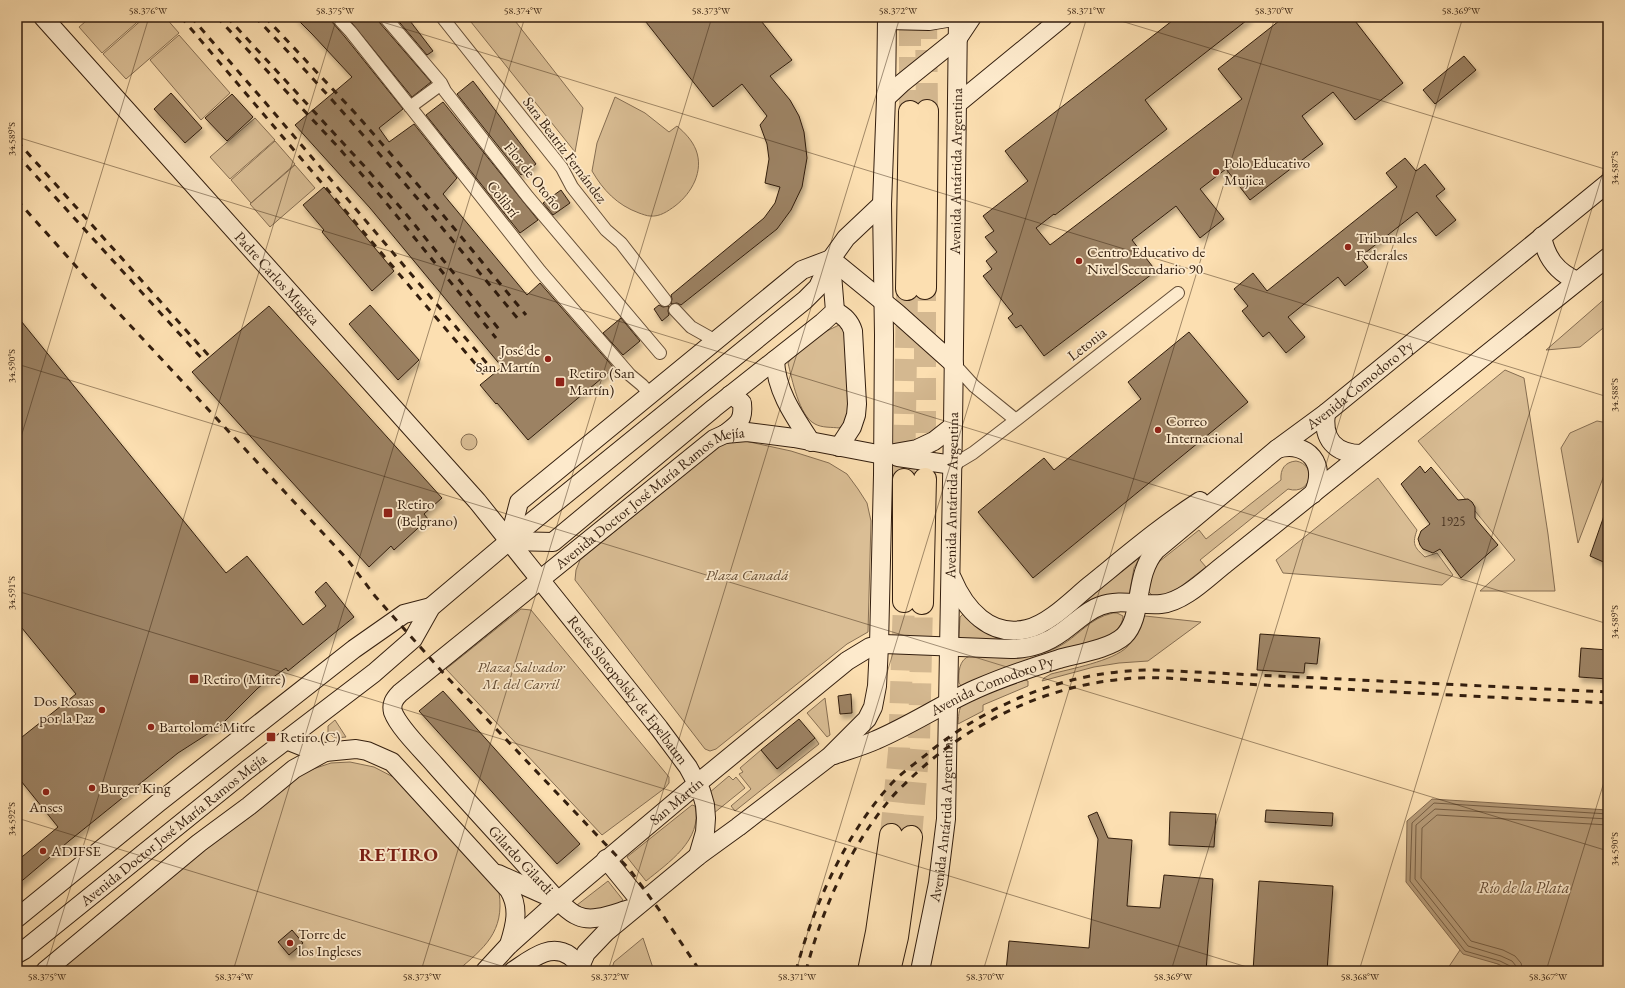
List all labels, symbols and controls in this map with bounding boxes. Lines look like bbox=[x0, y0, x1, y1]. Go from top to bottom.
text: 58.376°W bbox=[129, 4, 168, 17]
text: 58.375°W bbox=[316, 4, 355, 17]
text: 58.374°W bbox=[504, 4, 543, 17]
text: 58.373°W bbox=[692, 4, 731, 17]
text: 58.372°W bbox=[879, 4, 918, 17]
text: 58.371°W bbox=[1067, 4, 1106, 17]
text: 58.370°W bbox=[1255, 4, 1294, 17]
text: 58.369°W bbox=[1442, 4, 1481, 17]
street label: Avenida Antártida Argentina bbox=[945, 88, 966, 256]
street label: Sara Beatriz Fernández bbox=[519, 93, 612, 207]
text: 34.589°S bbox=[5, 122, 18, 156]
street label: Flor de Otoño bbox=[500, 138, 567, 214]
text: 34.587°S bbox=[1608, 151, 1621, 185]
place label: Polo Educativo Mujica bbox=[1224, 153, 1310, 189]
marker: Polo Educativo Mujica bbox=[1211, 167, 1221, 177]
street label: Colibrí bbox=[483, 176, 524, 221]
street label: Padre Carlos Mugica bbox=[231, 227, 325, 329]
place label: Tribunales Federales bbox=[1356, 228, 1417, 264]
place label: Centro Educativo de Nivel Secundario 90 bbox=[1087, 242, 1206, 278]
marker: Tribunales Federales bbox=[1343, 242, 1353, 252]
marker: Centro Educativo de Nivel Secundario 90 bbox=[1074, 256, 1084, 266]
street label: Letonia bbox=[1063, 322, 1110, 365]
street label: Avenida Comodoro Py bbox=[1301, 336, 1417, 434]
place label: José de San Martín bbox=[476, 340, 540, 376]
text: 34.590°S bbox=[5, 349, 18, 383]
marker: José de San Martín bbox=[543, 354, 553, 364]
place label: Retiro (San Martín) bbox=[569, 363, 635, 399]
marker: Retiro (San Martín) bbox=[554, 376, 566, 388]
text: 34.588°S bbox=[1608, 378, 1621, 412]
place label: Correo Internacional bbox=[1166, 411, 1244, 447]
street label: Avenida Antártida Argentina bbox=[940, 412, 962, 580]
street label: Avenida Doctor José María Ramos Mejía bbox=[550, 422, 745, 574]
marker: Correo Internacional bbox=[1153, 425, 1163, 435]
place label: Retiro (Belgrano) bbox=[397, 494, 458, 530]
marker: Retiro (Belgrano) bbox=[382, 507, 394, 519]
house number: 1925 bbox=[1441, 513, 1465, 530]
park label: Plaza Canadá bbox=[705, 565, 789, 584]
text: 34.591°S bbox=[5, 576, 18, 610]
text: 34.589°S bbox=[1608, 605, 1621, 639]
street label: Renée Slotopolsky de Epelbaum bbox=[564, 611, 693, 768]
street label: Avenida Comodoro Py bbox=[926, 651, 1056, 720]
park label: Plaza Salvador M. del Carril bbox=[477, 657, 566, 693]
place label: Retiro (Mitre) bbox=[203, 669, 286, 688]
marker: Retiro (Mitre) bbox=[188, 673, 200, 685]
place label: Dos Rosas por la Paz bbox=[34, 691, 94, 727]
marker: Dos Rosas por la Paz bbox=[97, 705, 107, 715]
place label: Bartolomé Mitre bbox=[159, 717, 255, 736]
marker: Bartolomé Mitre bbox=[146, 722, 156, 732]
place label: Retiro (C) bbox=[280, 727, 341, 746]
marker: Retiro (C) bbox=[265, 731, 277, 743]
street label: Avenida Antártida Argentina bbox=[924, 736, 956, 905]
street label: Avenida Doctor José María Ramos Mejía bbox=[75, 749, 270, 910]
street label: San Martín bbox=[645, 773, 707, 829]
place label: Burger King bbox=[100, 778, 171, 797]
marker: Burger King bbox=[87, 783, 97, 793]
marker: Anses bbox=[41, 787, 51, 797]
place label: Anses bbox=[28, 797, 63, 816]
text: 34.592°S bbox=[5, 802, 18, 836]
street label: Gilardo Gilardi bbox=[485, 821, 558, 898]
text: 34.590°S bbox=[1608, 832, 1621, 866]
place label: ADIFSE bbox=[50, 841, 101, 860]
district label: RETIRO bbox=[359, 842, 439, 867]
marker: ADIFSE bbox=[38, 846, 48, 856]
water label: Río de la Plata bbox=[1478, 877, 1570, 898]
place label: Torre de los Ingleses bbox=[298, 924, 362, 960]
marker: Torre de los Ingleses bbox=[285, 938, 295, 948]
text: 58.375°W bbox=[28, 970, 67, 983]
text: 58.374°W bbox=[215, 970, 254, 983]
text: 58.373°W bbox=[403, 970, 442, 983]
text: 58.372°W bbox=[591, 970, 630, 983]
text: 58.371°W bbox=[778, 970, 817, 983]
text: 58.370°W bbox=[966, 970, 1005, 983]
text: 58.369°W bbox=[1154, 970, 1193, 983]
text: 58.368°W bbox=[1341, 970, 1380, 983]
text: 58.367°W bbox=[1529, 970, 1568, 983]

